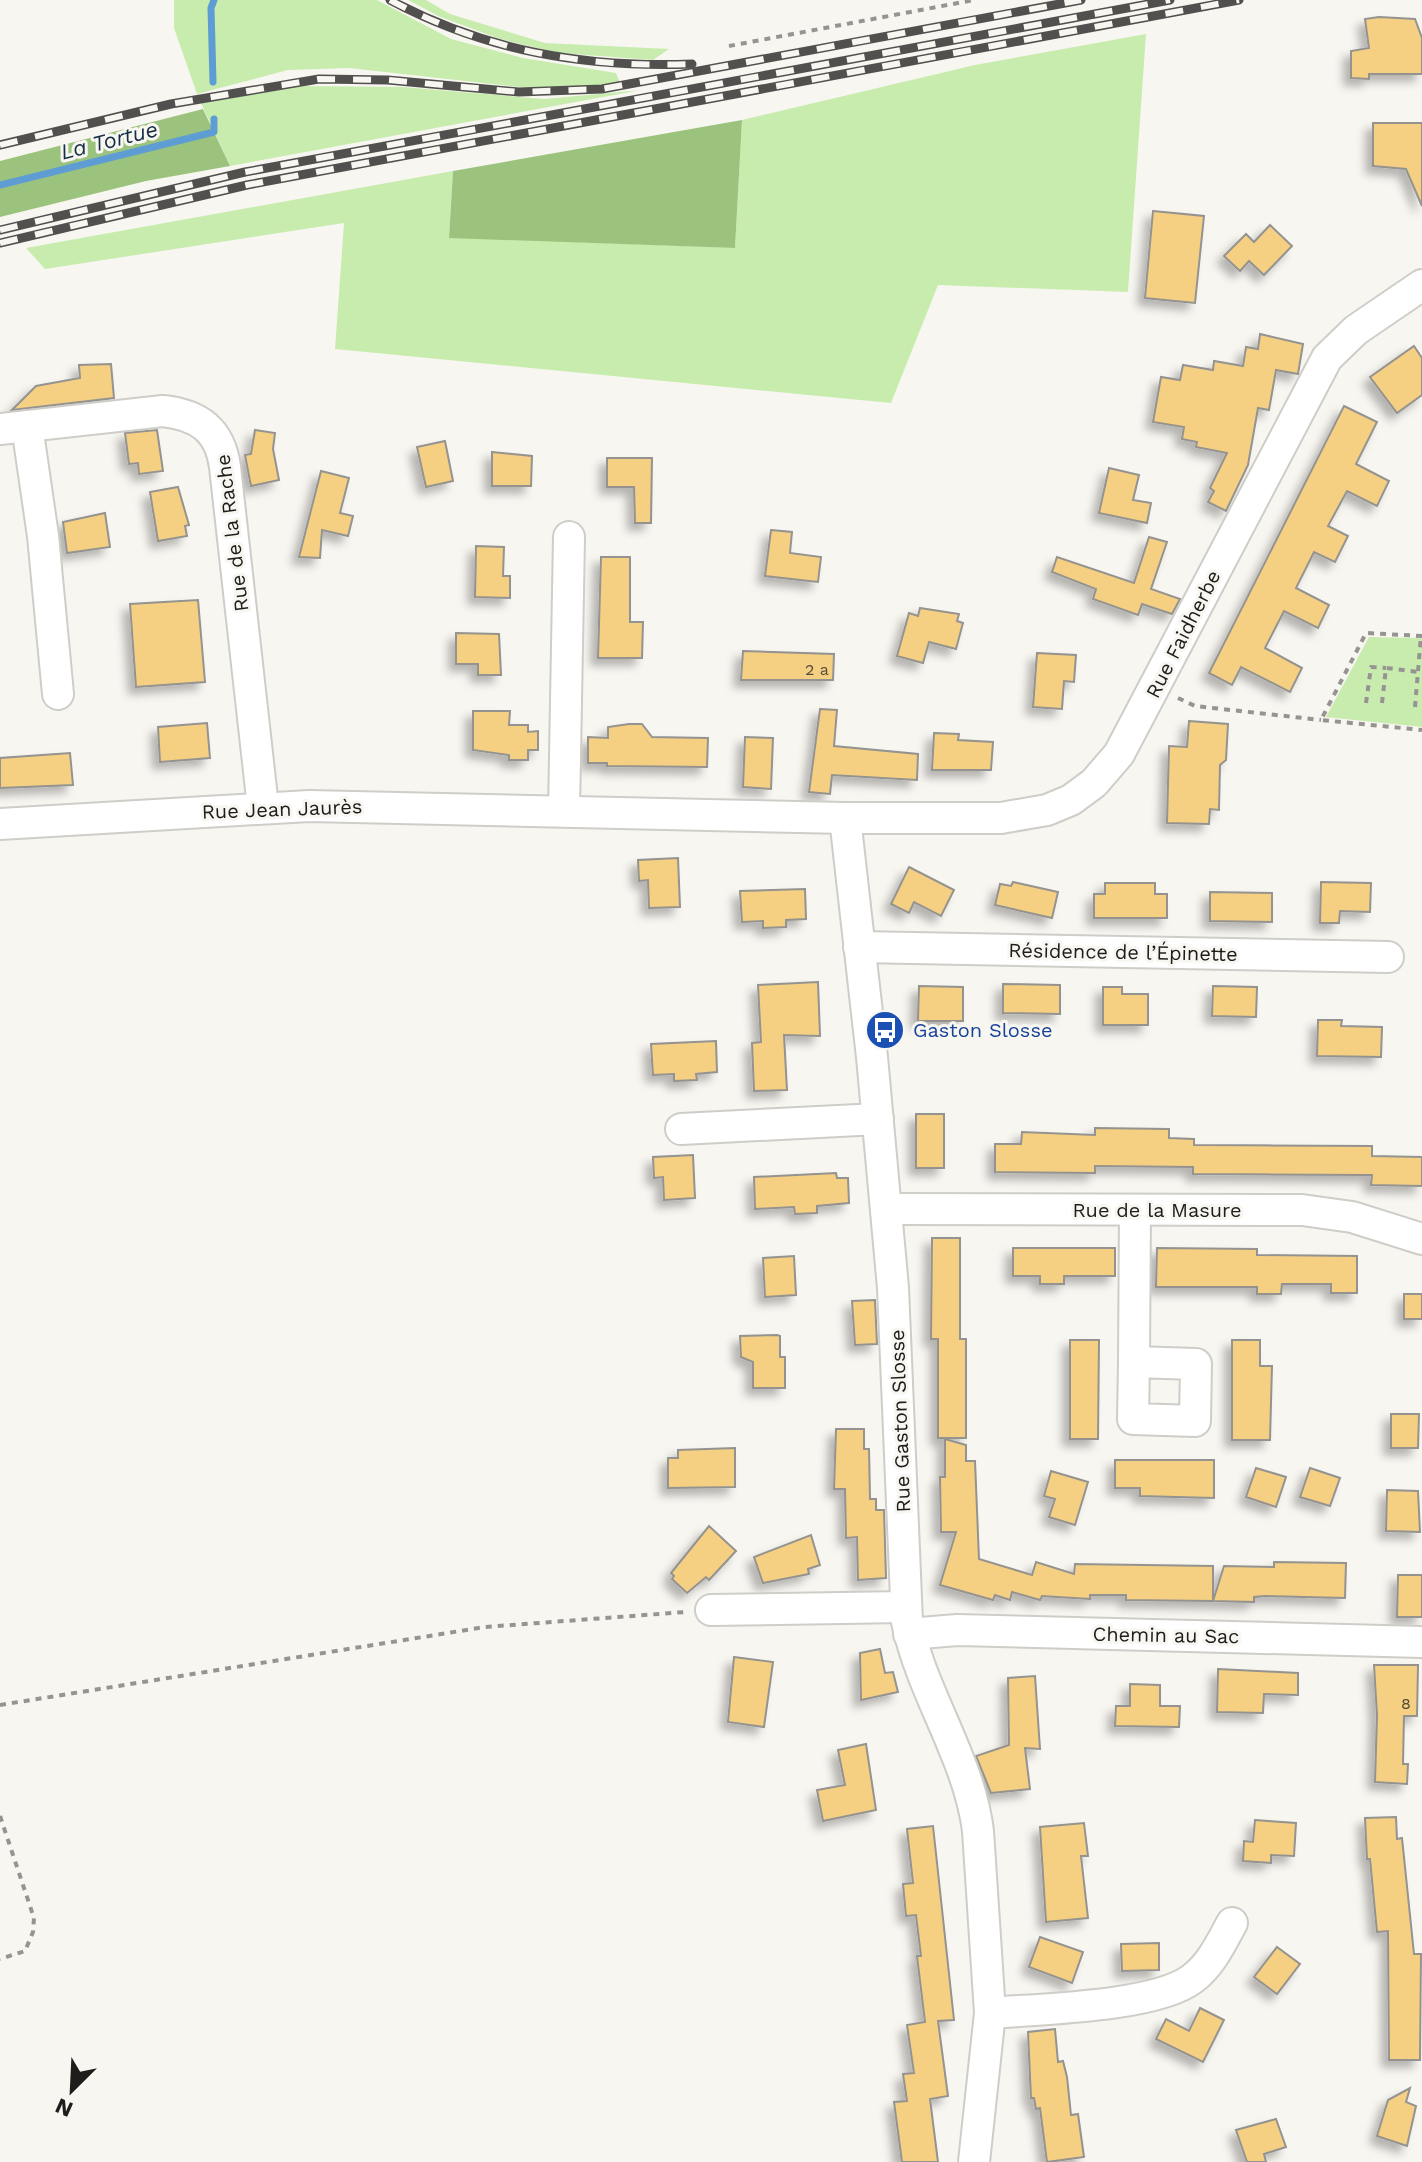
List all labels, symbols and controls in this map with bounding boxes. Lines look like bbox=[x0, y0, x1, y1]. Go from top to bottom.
water label: La Tortue bbox=[58, 116, 160, 165]
street label: Rue de la Rache bbox=[210, 453, 254, 613]
street label: Rue Faidherbe bbox=[1140, 566, 1226, 702]
house number: 2 a bbox=[805, 660, 829, 679]
street label: Rue Jean Jaurès bbox=[201, 794, 363, 824]
street label: Résidence de l’Épinette bbox=[1008, 938, 1238, 966]
bus stop icon: Gaston Slosse bbox=[864, 1009, 906, 1051]
place label: Gaston Slosse bbox=[913, 1018, 1052, 1042]
street label: Rue de la Masure bbox=[1072, 1198, 1242, 1222]
street label: Rue Gaston Slosse bbox=[885, 1329, 915, 1513]
street label: Chemin au Sac bbox=[1092, 1622, 1240, 1648]
house number: 8 bbox=[1401, 1694, 1411, 1713]
north arrow bbox=[32, 2050, 112, 2130]
text: N bbox=[52, 2093, 77, 2123]

